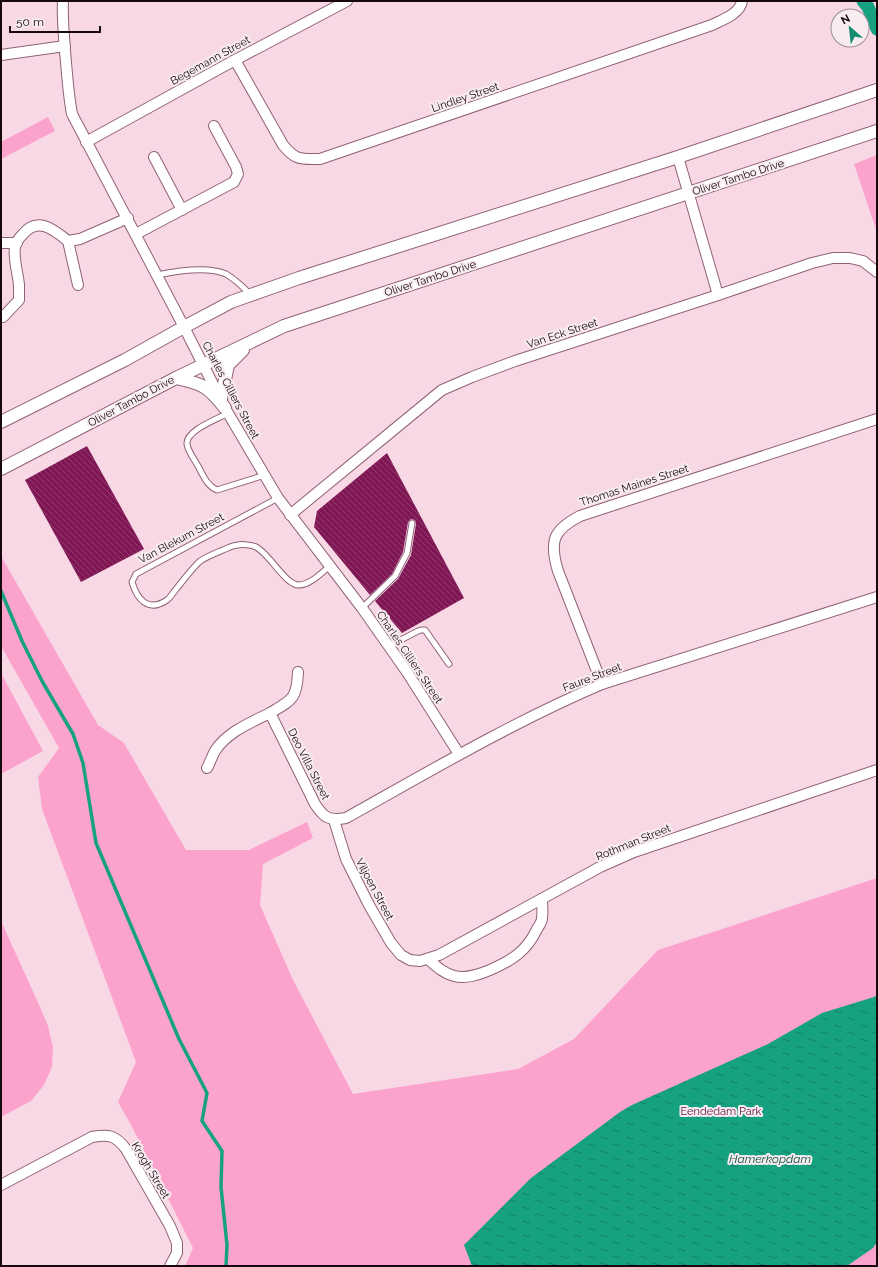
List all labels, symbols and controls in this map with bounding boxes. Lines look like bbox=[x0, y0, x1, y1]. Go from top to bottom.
scale bar bbox=[10, 8, 100, 34]
north arrow bbox=[830, 8, 870, 48]
text: N bbox=[839, 12, 852, 27]
text: 50 m bbox=[16, 15, 44, 29]
street label: Begemann Street bbox=[168, 33, 253, 88]
street label: Lindley Street bbox=[430, 80, 501, 115]
street label: Oliver Tambo Drive bbox=[691, 156, 786, 198]
street label: Oliver Tambo Drive bbox=[383, 257, 478, 299]
street label: Van Eck Street bbox=[525, 316, 600, 351]
street label: Charles Cilliers Street bbox=[199, 339, 262, 442]
street label: Oliver Tambo Drive bbox=[86, 373, 177, 430]
street label: Thomas Maines Street bbox=[578, 462, 690, 509]
street label: Van Blekum Street bbox=[136, 510, 226, 566]
street label: Charles Cilliers Street bbox=[374, 609, 446, 706]
street label: Faure Street bbox=[561, 660, 624, 695]
street label: Deo Villa Street bbox=[285, 726, 332, 802]
street label: Rothman Street bbox=[594, 821, 673, 863]
street label: Viljoen Street bbox=[353, 856, 396, 923]
park label: Eendedam Park bbox=[681, 1105, 762, 1118]
street label: Krogh Street bbox=[129, 1140, 173, 1201]
water label: Hamerkopdam bbox=[729, 1152, 811, 1166]

